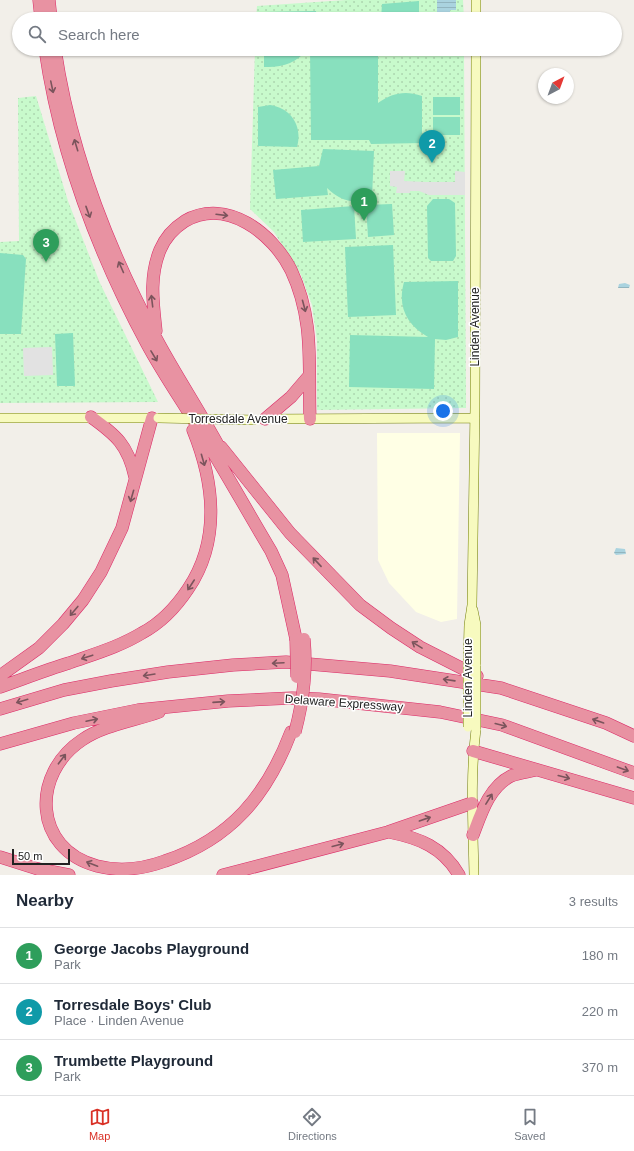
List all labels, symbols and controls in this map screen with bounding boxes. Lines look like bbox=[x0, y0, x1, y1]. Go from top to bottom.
search box bbox=[12, 12, 622, 56]
icon: search bbox=[26, 23, 48, 45]
text: Search here bbox=[58, 26, 140, 43]
north arrow bbox=[538, 68, 574, 104]
one-way arrow bbox=[48, 81, 56, 94]
pin: 2 bbox=[419, 130, 445, 163]
one-way arrow bbox=[72, 139, 80, 151]
pin: 1 bbox=[351, 188, 377, 221]
one-way arrow bbox=[85, 206, 92, 219]
one-way arrow bbox=[216, 211, 229, 219]
pin: 3 bbox=[33, 229, 59, 262]
one-way arrow bbox=[117, 261, 124, 273]
street label: Linden Avenue bbox=[468, 287, 482, 367]
one-way arrow bbox=[149, 295, 156, 308]
one-way arrow bbox=[301, 300, 308, 313]
one-way arrow bbox=[150, 350, 158, 362]
your location bbox=[433, 401, 453, 421]
street label: Torresdale Avenue bbox=[188, 412, 288, 426]
one-way arrow bbox=[200, 453, 207, 466]
one-way arrow bbox=[128, 489, 135, 502]
one-way arrow bbox=[313, 557, 322, 567]
one-way arrow bbox=[187, 579, 195, 590]
one-way arrow bbox=[69, 606, 78, 617]
street label: Linden Avenue bbox=[461, 638, 475, 718]
one-way arrow bbox=[411, 641, 423, 649]
one-way arrow bbox=[80, 654, 93, 661]
one-way arrow bbox=[272, 659, 285, 666]
one-way arrow bbox=[143, 671, 156, 679]
one-way arrow bbox=[443, 676, 456, 684]
street label: Delaware Expressway bbox=[284, 692, 404, 714]
one-way arrow bbox=[15, 698, 28, 705]
one-way arrow bbox=[212, 698, 225, 705]
one-way arrow bbox=[85, 715, 98, 723]
one-way arrow bbox=[592, 716, 604, 724]
one-way arrow bbox=[494, 722, 507, 729]
one-way arrow bbox=[58, 753, 66, 764]
one-way arrow bbox=[616, 766, 628, 774]
one-way arrow bbox=[558, 774, 571, 781]
one-way arrow bbox=[485, 793, 493, 805]
one-way arrow bbox=[418, 815, 430, 823]
one-way arrow bbox=[331, 841, 344, 848]
scale bar bbox=[12, 847, 70, 866]
text: 50 m bbox=[18, 850, 42, 862]
one-way arrow bbox=[86, 859, 98, 867]
text: Nearby bbox=[16, 891, 74, 910]
text: 3 results bbox=[569, 894, 618, 909]
text: George Jacobs Playground bbox=[54, 940, 249, 957]
text: 1 bbox=[25, 948, 33, 963]
text: 180 m bbox=[582, 948, 618, 963]
text: Park bbox=[54, 957, 81, 972]
text: Torresdale Boys' Club bbox=[54, 996, 212, 1013]
text: 2 bbox=[25, 1004, 33, 1019]
text: 220 m bbox=[582, 1004, 618, 1019]
text: Place · Linden Avenue bbox=[54, 1013, 184, 1028]
text: Trumbette Playground bbox=[54, 1052, 213, 1069]
text: 3 bbox=[25, 1060, 33, 1075]
text: 370 m bbox=[582, 1060, 618, 1075]
text: Park bbox=[54, 1069, 81, 1084]
tab: Map bbox=[89, 1106, 111, 1142]
tab: Directions bbox=[288, 1106, 337, 1142]
tab: Saved bbox=[514, 1106, 545, 1142]

